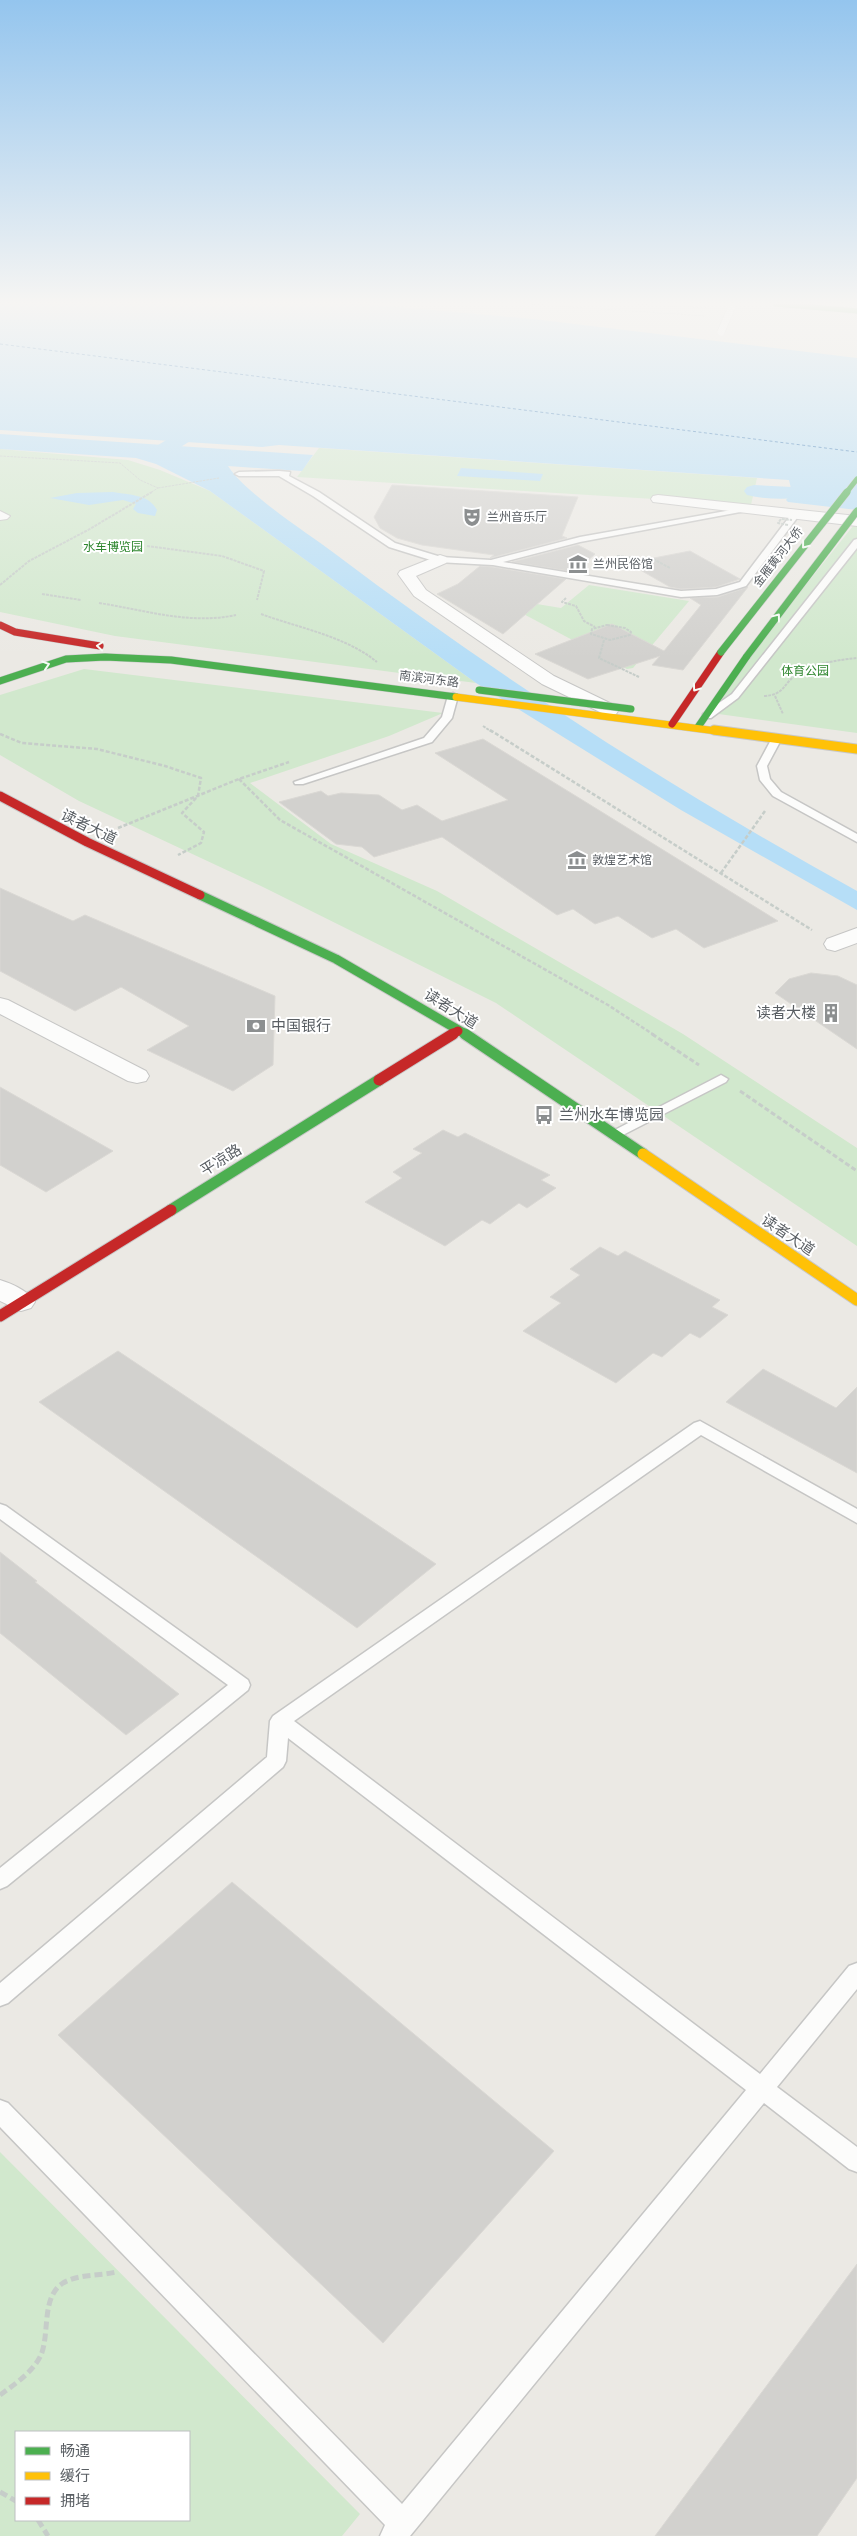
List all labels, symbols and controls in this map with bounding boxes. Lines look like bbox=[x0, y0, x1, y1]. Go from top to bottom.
theatre icon: 兰州音乐厅 bbox=[461, 506, 483, 528]
place label: 兰州音乐厅 bbox=[487, 510, 547, 524]
street label: 金雁黄河大侨 bbox=[750, 524, 806, 590]
one-way arrow bbox=[803, 539, 811, 548]
park label: 水车博览园 bbox=[83, 540, 143, 554]
museum icon: 兰州民俗馆 bbox=[567, 553, 589, 575]
place label: 兰州民俗馆 bbox=[593, 557, 653, 571]
one-way arrow bbox=[771, 614, 779, 623]
one-way arrow bbox=[96, 640, 104, 651]
one-way arrow bbox=[41, 661, 50, 671]
park label: 体育公园 bbox=[781, 664, 829, 678]
street label: 南滨河东路 bbox=[398, 668, 460, 690]
one-way arrow bbox=[694, 682, 702, 691]
street label: 读者大道 bbox=[59, 806, 120, 847]
museum icon: 敦煌艺术馆 bbox=[566, 849, 588, 871]
place label: 敦煌艺术馆 bbox=[592, 853, 652, 867]
street label: 读者大道 bbox=[421, 985, 481, 1032]
building icon: 读者大楼 bbox=[820, 1002, 842, 1024]
place label: 读者大楼 bbox=[756, 1004, 816, 1021]
bank icon: 中国银行 bbox=[245, 1015, 267, 1037]
place label: 中国银行 bbox=[271, 1017, 331, 1034]
bus stop icon: 兰州水车博览园 bbox=[533, 1104, 555, 1126]
place label: 兰州水车博览园 bbox=[559, 1106, 664, 1123]
street label: 平凉路 bbox=[197, 1140, 244, 1179]
street label: 读者大道 bbox=[759, 1211, 818, 1258]
legend bbox=[15, 2431, 190, 2521]
text: 畅通 bbox=[60, 2442, 90, 2459]
text: 缓行 bbox=[60, 2467, 90, 2484]
text: 拥堵 bbox=[60, 2492, 90, 2509]

